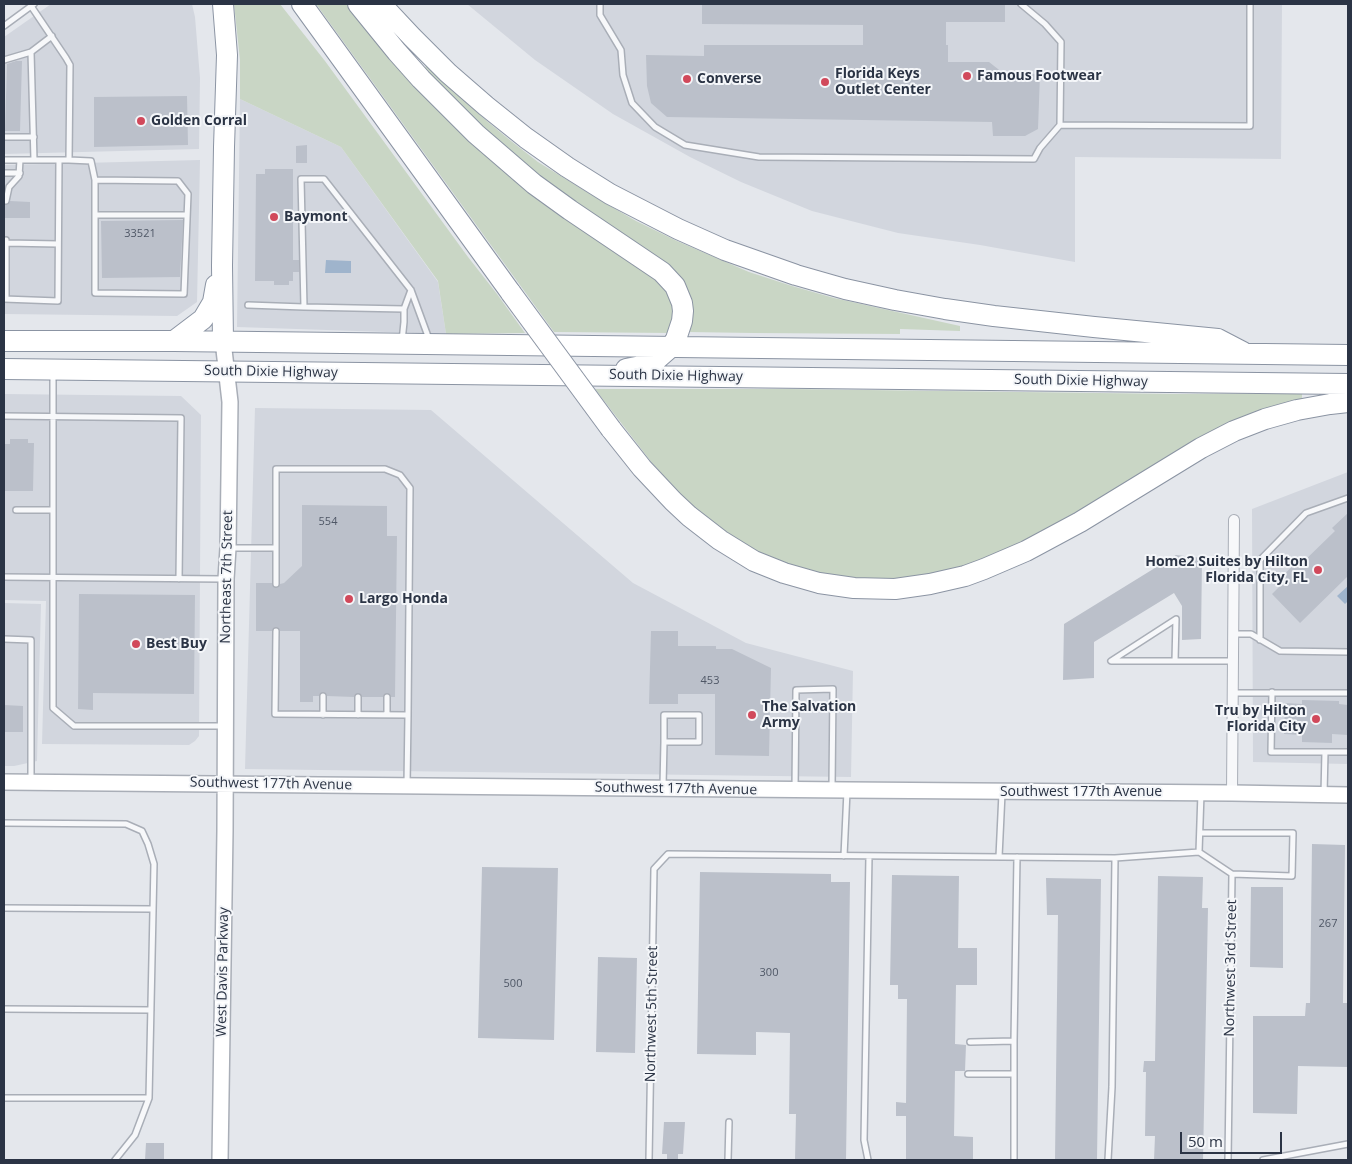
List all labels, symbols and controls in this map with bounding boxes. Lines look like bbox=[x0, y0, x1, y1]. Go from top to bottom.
place label: Florida Keys Outlet Center bbox=[835, 66, 931, 98]
place label: Famous Footwear bbox=[977, 68, 1102, 84]
marker: Famous Footwear bbox=[961, 70, 973, 82]
place label: Converse bbox=[697, 71, 762, 87]
marker: Converse bbox=[681, 73, 693, 85]
marker: Florida Keys Outlet Center bbox=[819, 76, 831, 88]
place label: Golden Corral bbox=[151, 113, 247, 129]
marker: Golden Corral bbox=[135, 115, 147, 127]
place label: Baymont bbox=[284, 209, 348, 225]
marker: Baymont bbox=[268, 211, 280, 223]
house number: 33521 bbox=[124, 227, 156, 241]
street label: South Dixie Highway bbox=[204, 362, 338, 382]
street label: South Dixie Highway bbox=[609, 366, 743, 386]
street label: South Dixie Highway bbox=[1014, 371, 1148, 391]
street label: Northeast 7th Street bbox=[217, 510, 237, 644]
house number: 554 bbox=[319, 515, 337, 529]
place label: Home2 Suites by Hilton Florida City, FL bbox=[1145, 554, 1308, 586]
marker: Home2 Suites by Hilton Florida City, FL bbox=[1312, 564, 1324, 576]
place label: Largo Honda bbox=[359, 591, 448, 607]
marker: Largo Honda bbox=[343, 593, 355, 605]
place label: Best Buy bbox=[146, 636, 207, 652]
marker: Best Buy bbox=[130, 638, 142, 650]
house number: 453 bbox=[701, 674, 719, 688]
place label: The Salvation Army bbox=[762, 699, 856, 732]
place label: Tru by Hilton Florida City bbox=[1215, 703, 1306, 736]
marker: The Salvation Army bbox=[746, 709, 758, 721]
marker: Tru by Hilton Florida City bbox=[1310, 713, 1322, 725]
street label: Southwest 177th Avenue bbox=[190, 774, 352, 794]
street label: Southwest 177th Avenue bbox=[595, 779, 757, 799]
street label: Southwest 177th Avenue bbox=[1000, 784, 1162, 800]
street label: Northwest 3rd Street bbox=[1221, 899, 1241, 1037]
street label: West Davis Parkway bbox=[213, 907, 233, 1037]
house number: 267 bbox=[1319, 917, 1337, 931]
street label: Northwest 5th Street bbox=[642, 946, 662, 1082]
house number: 300 bbox=[760, 966, 778, 980]
house number: 500 bbox=[504, 977, 522, 991]
scale bar bbox=[1182, 1122, 1284, 1154]
text: 50 m bbox=[1188, 1131, 1223, 1151]

